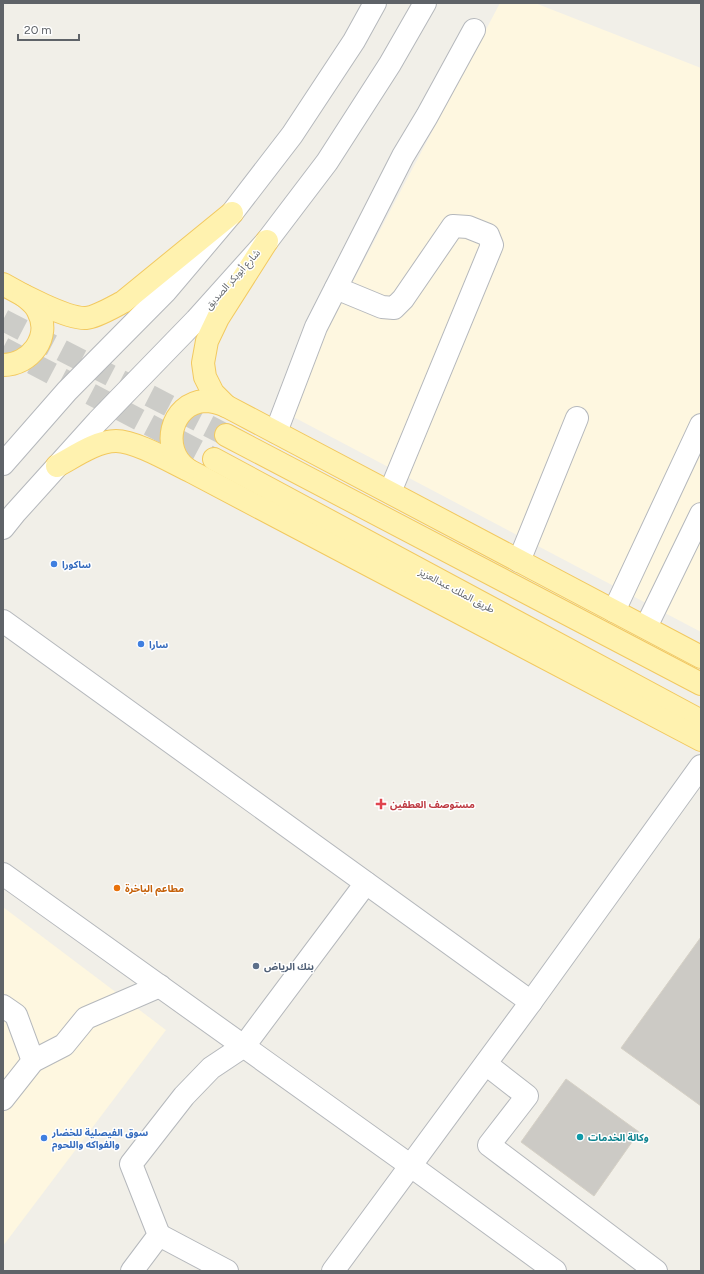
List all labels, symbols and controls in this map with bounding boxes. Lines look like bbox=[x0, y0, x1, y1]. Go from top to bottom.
scale bar bbox=[18, 16, 79, 42]
text: 20 m bbox=[24, 23, 52, 37]
street label: شارع أبوبكر الصديق bbox=[202, 246, 264, 313]
place label: ساكورا bbox=[62, 558, 91, 571]
marker: ساكورا bbox=[49, 559, 59, 569]
street label: طريق الملك عبدالعزيز bbox=[416, 565, 497, 616]
place label: سارا bbox=[149, 638, 168, 651]
marker: سارا bbox=[136, 639, 146, 649]
marker: مستوصف العطفين bbox=[375, 798, 387, 810]
place label: مستوصف العطفين bbox=[390, 798, 475, 811]
place label: مطاعم الباخرة bbox=[125, 882, 184, 896]
marker: مطاعم الباخرة bbox=[112, 883, 122, 893]
place label: بنك الرياض bbox=[264, 960, 314, 973]
marker: بنك الرياض bbox=[251, 961, 261, 971]
place label: سوق الفيصلية للخضار والفواكه واللحوم bbox=[51, 1126, 148, 1152]
place label: وكالة الخدمات bbox=[588, 1131, 649, 1144]
marker: وكالة الخدمات bbox=[575, 1132, 585, 1142]
marker: سوق الفيصلية للخضار والفواكه واللحوم bbox=[39, 1133, 49, 1143]

